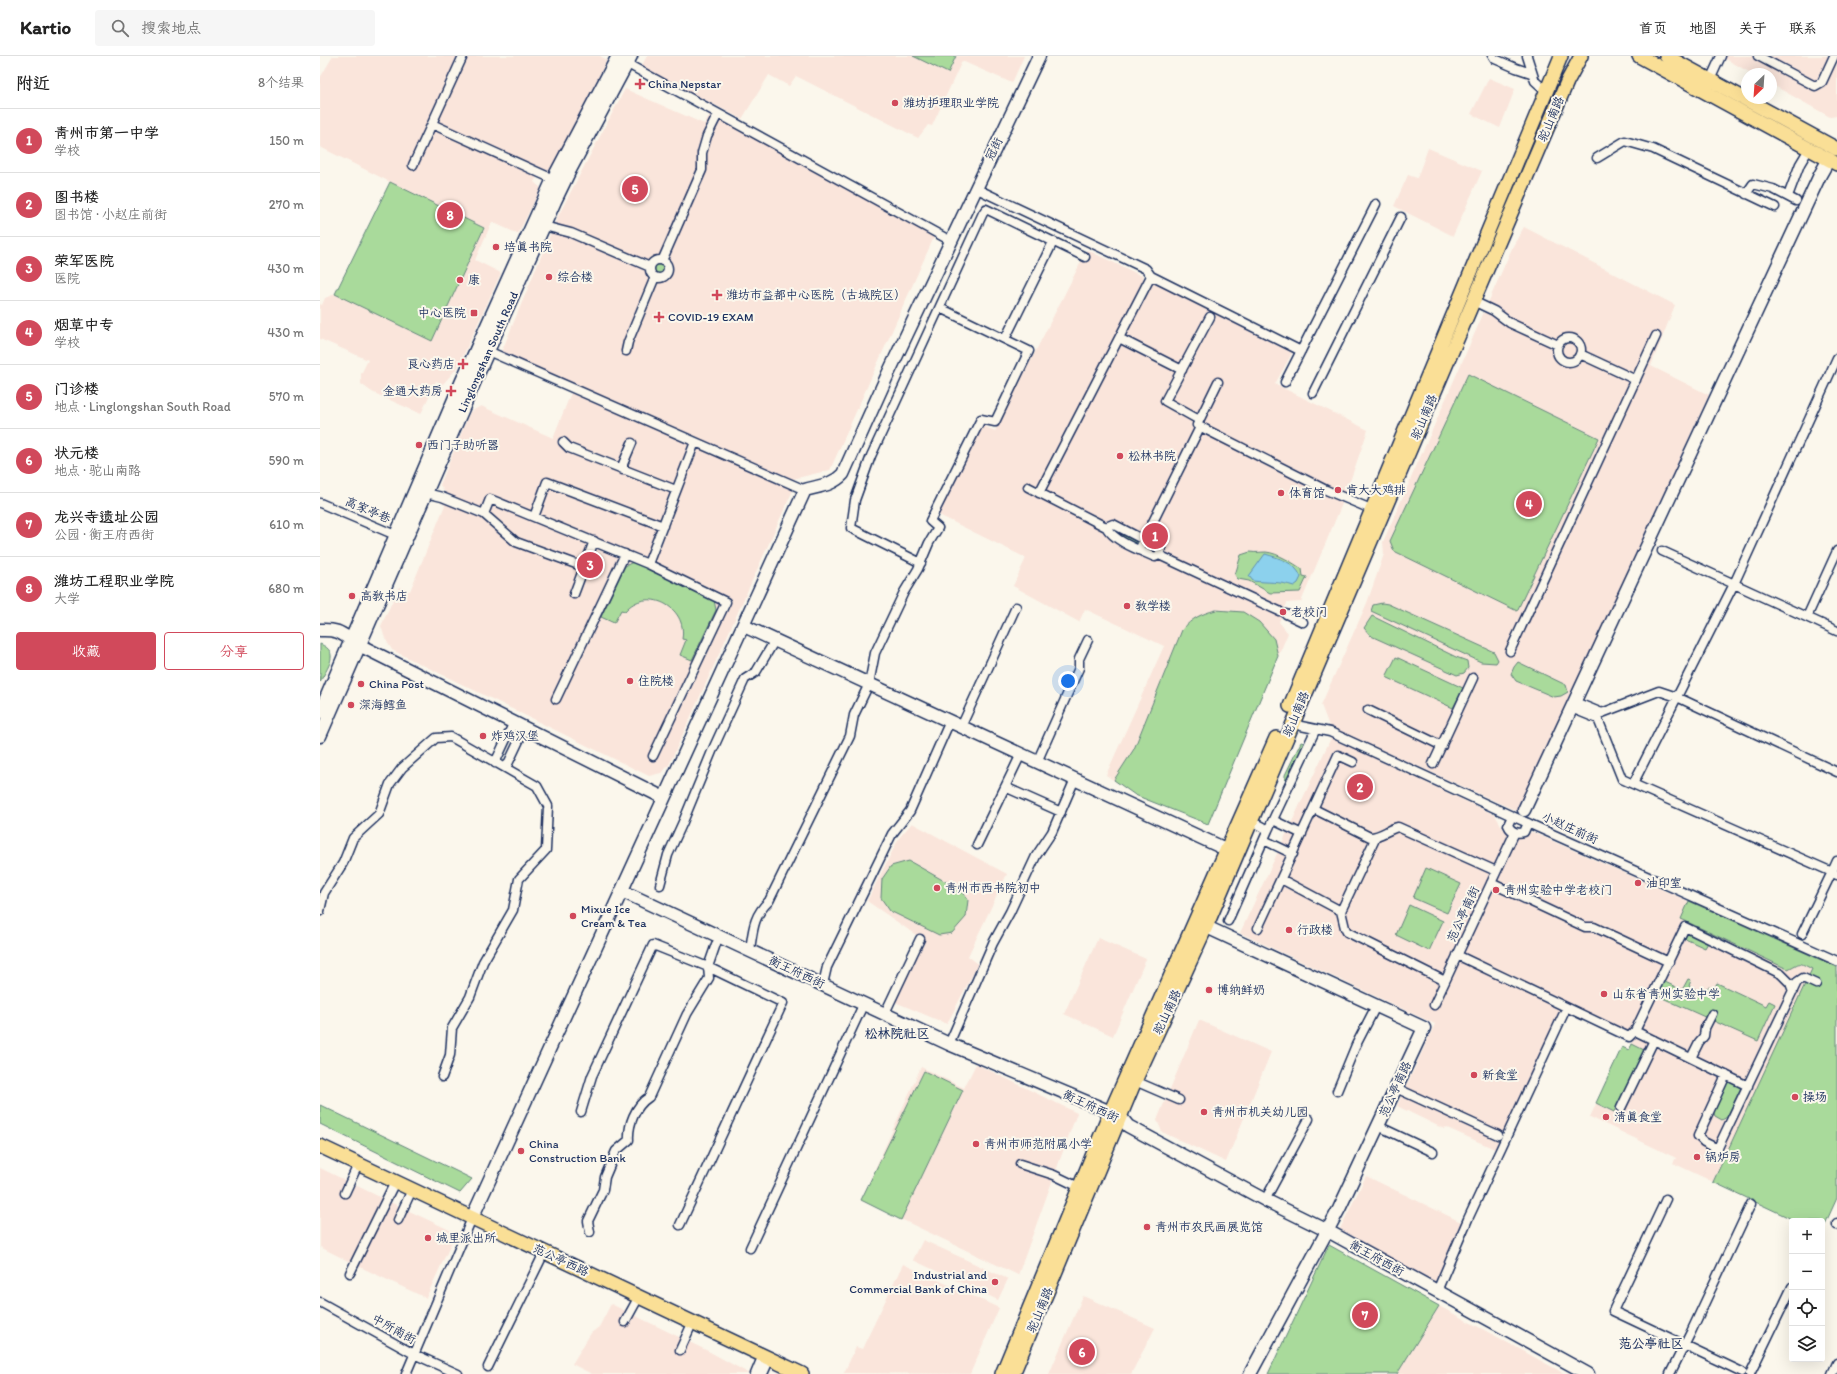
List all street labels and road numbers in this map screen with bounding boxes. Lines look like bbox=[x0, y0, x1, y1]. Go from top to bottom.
street label: 驼山南路 bbox=[1535, 94, 1567, 144]
street label: 冠街 bbox=[982, 135, 1006, 163]
street label: Linglongshan South Road bbox=[455, 289, 521, 415]
street label: 驼山南路 bbox=[1408, 392, 1440, 442]
street label: 高家亭巷 bbox=[343, 494, 393, 526]
street label: 驼山南路 bbox=[1280, 689, 1312, 739]
street label: 小赵庄前街 bbox=[1540, 809, 1600, 847]
street label: 范公亭南街 bbox=[1444, 884, 1482, 944]
street label: 衡王府西街 bbox=[767, 953, 827, 991]
street label: 驼山南路 bbox=[1151, 987, 1183, 1037]
street label: 范公亭南路 bbox=[1376, 1059, 1414, 1119]
street label: 衡王府西街 bbox=[1061, 1087, 1121, 1125]
street label: 衡王府西街 bbox=[1347, 1237, 1407, 1279]
street label: 范公亭西路 bbox=[531, 1241, 591, 1279]
street label: 驼山南路 bbox=[1024, 1285, 1056, 1335]
street label: 中所南街 bbox=[370, 1311, 418, 1347]

